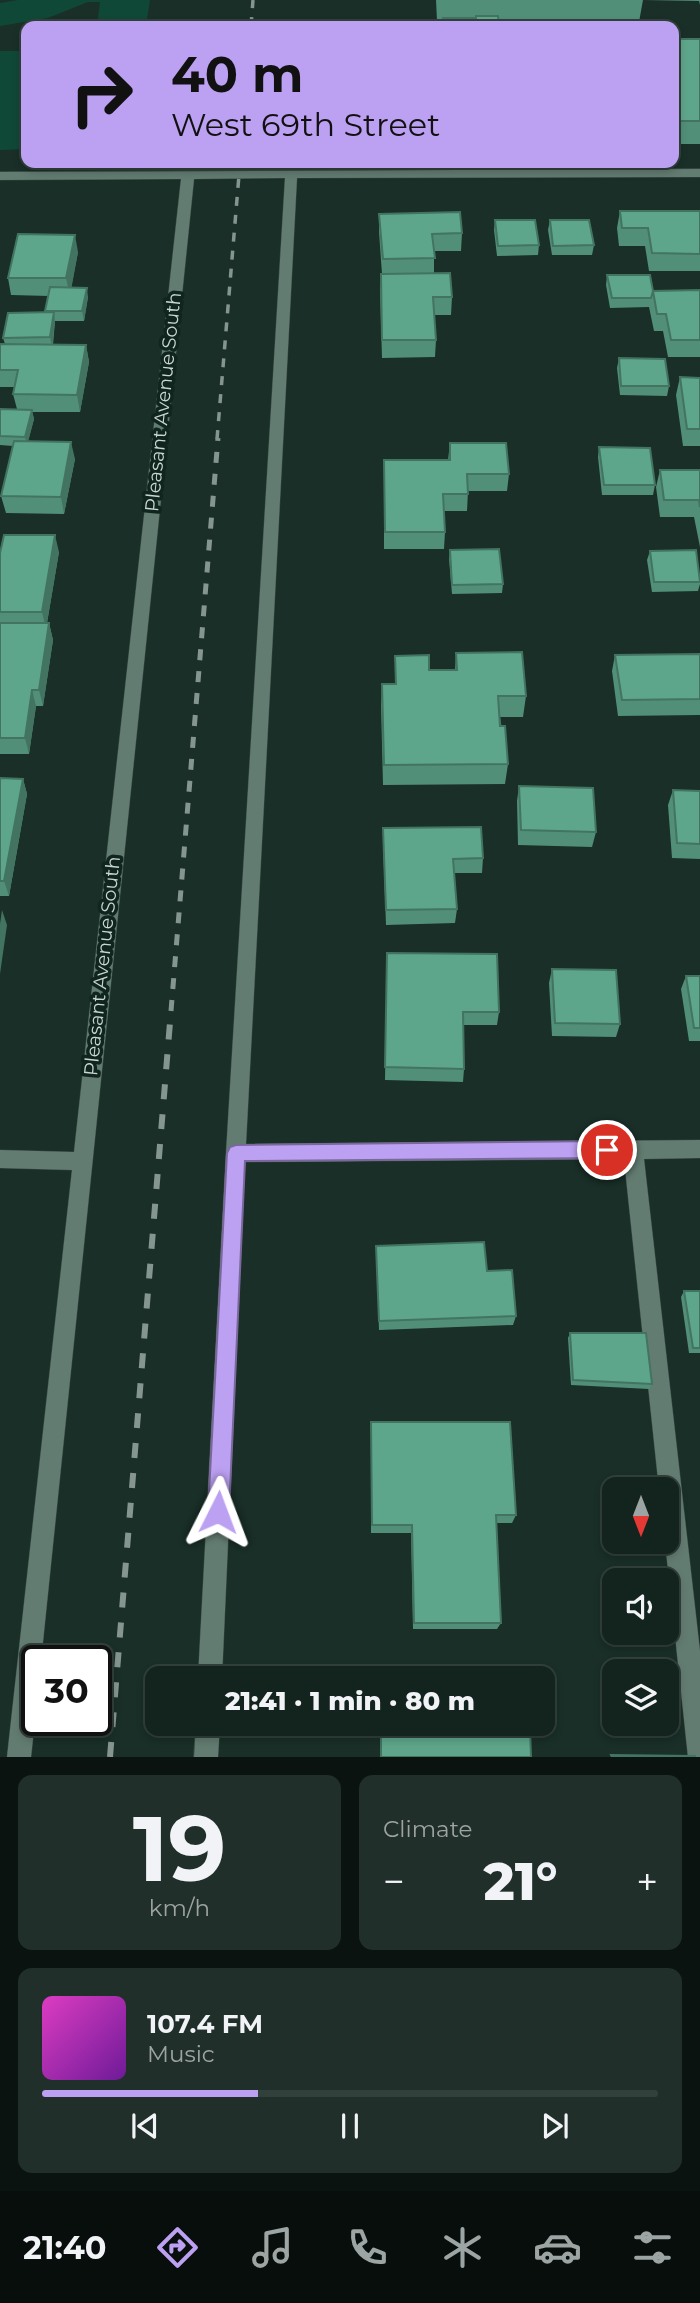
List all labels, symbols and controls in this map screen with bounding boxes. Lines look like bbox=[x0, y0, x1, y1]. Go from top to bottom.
text: 40 m bbox=[171, 45, 303, 104]
icon: right bbox=[56, 49, 147, 140]
text: West 69th Street bbox=[171, 105, 440, 144]
street label: Pleasant Avenue South bbox=[140, 291, 186, 513]
street label: Pleasant Avenue South bbox=[79, 855, 125, 1077]
pin bbox=[577, 1120, 637, 1180]
icon: arrive bbox=[588, 1131, 626, 1169]
position arrow bbox=[181, 1475, 255, 1549]
north arrow bbox=[602, 1477, 679, 1554]
map controls bbox=[602, 1477, 679, 1736]
button: sound bbox=[602, 1568, 679, 1645]
speed limit sign: 30 bbox=[21, 1645, 112, 1736]
button: layers bbox=[602, 1659, 679, 1736]
text: 21:41 · 1 min · 80 m bbox=[225, 1685, 475, 1717]
text: 19 bbox=[133, 1793, 226, 1904]
text: Climate bbox=[383, 1815, 472, 1843]
text: 21° bbox=[484, 1850, 557, 1913]
text: − bbox=[383, 1858, 405, 1905]
text: + bbox=[636, 1858, 658, 1905]
text: km/h bbox=[149, 1894, 210, 1922]
text: 107.4 FM bbox=[147, 2008, 263, 2040]
text: Music bbox=[147, 2040, 215, 2068]
icon: previous bbox=[126, 2107, 164, 2145]
icon: pause bbox=[331, 2107, 369, 2145]
icon: next bbox=[536, 2107, 574, 2145]
icon: directions bbox=[153, 2223, 202, 2272]
icon: music bbox=[248, 2223, 297, 2272]
icon: phone bbox=[343, 2223, 392, 2272]
icon: climate bbox=[438, 2223, 487, 2272]
icon: car bbox=[533, 2223, 582, 2272]
icon: filters bbox=[628, 2223, 677, 2272]
text: 21:40 bbox=[23, 2228, 107, 2267]

